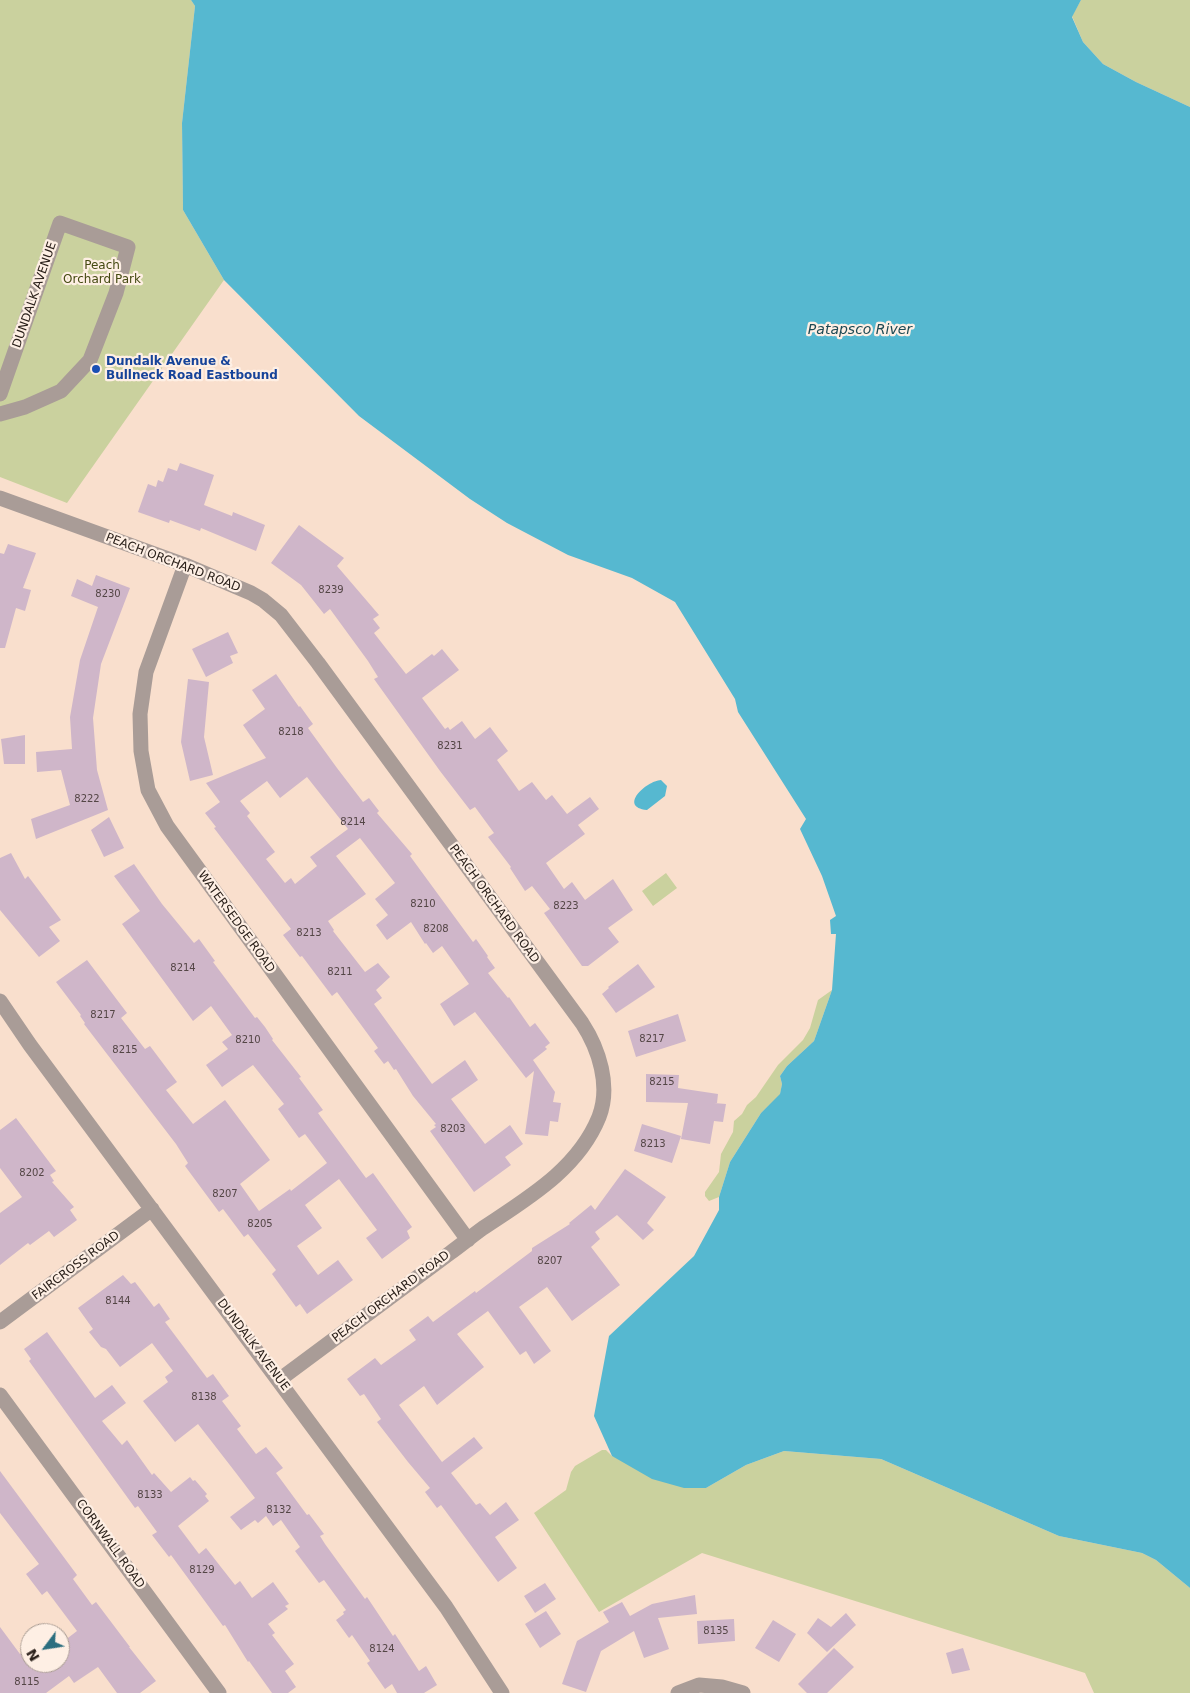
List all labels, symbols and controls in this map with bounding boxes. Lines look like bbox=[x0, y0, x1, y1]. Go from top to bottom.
street label: DUNDALK AVENUE bbox=[10, 240, 60, 350]
park label: Peach Orchard Park bbox=[63, 259, 141, 287]
water label: Patapsco River bbox=[808, 322, 912, 338]
place label: Dundalk Avenue & Bullneck Road Eastbound bbox=[106, 355, 278, 383]
marker: Dundalk Avenue & Bullneck Road Eastbound bbox=[90, 363, 102, 375]
street label: PEACH ORCHARD ROAD bbox=[104, 531, 242, 595]
house number: 8239 bbox=[318, 584, 344, 596]
house number: 8230 bbox=[95, 588, 121, 600]
house number: 8218 bbox=[278, 726, 304, 738]
house number: 8231 bbox=[437, 740, 463, 752]
house number: 8222 bbox=[74, 793, 100, 805]
house number: 8214 bbox=[340, 816, 366, 828]
street label: PEACH ORCHARD ROAD bbox=[446, 842, 542, 966]
street label: WATERSEDGE ROAD bbox=[194, 868, 278, 976]
house number: 8210 bbox=[410, 898, 436, 910]
house number: 8223 bbox=[553, 900, 579, 912]
house number: 8208 bbox=[423, 923, 449, 935]
house number: 8213 bbox=[296, 927, 322, 939]
house number: 8214 bbox=[170, 962, 196, 974]
house number: 8211 bbox=[327, 966, 353, 978]
house number: 8217 bbox=[90, 1009, 116, 1021]
house number: 8217 bbox=[639, 1033, 665, 1045]
house number: 8210 bbox=[235, 1034, 261, 1046]
house number: 8215 bbox=[112, 1044, 138, 1056]
house number: 8215 bbox=[649, 1076, 675, 1088]
house number: 8203 bbox=[440, 1123, 466, 1135]
house number: 8213 bbox=[640, 1138, 666, 1150]
house number: 8202 bbox=[19, 1167, 45, 1179]
house number: 8207 bbox=[212, 1188, 238, 1200]
house number: 8205 bbox=[247, 1218, 273, 1230]
street label: FAIRCROSS ROAD bbox=[30, 1228, 122, 1304]
street label: PEACH ORCHARD ROAD bbox=[329, 1248, 453, 1346]
house number: 8207 bbox=[537, 1255, 563, 1267]
house number: 8144 bbox=[105, 1295, 131, 1307]
street label: DUNDALK AVENUE bbox=[214, 1296, 292, 1394]
house number: 8138 bbox=[191, 1391, 217, 1403]
house number: 8133 bbox=[137, 1489, 163, 1501]
street label: CORNWALL ROAD bbox=[73, 1497, 147, 1591]
house number: 8132 bbox=[266, 1504, 292, 1516]
house number: 8129 bbox=[189, 1564, 215, 1576]
north arrow bbox=[20, 1623, 70, 1673]
house number: 8135 bbox=[703, 1625, 729, 1637]
house number: 8124 bbox=[369, 1643, 395, 1655]
text: N bbox=[23, 1646, 43, 1664]
house number: 8115 bbox=[14, 1676, 40, 1688]

